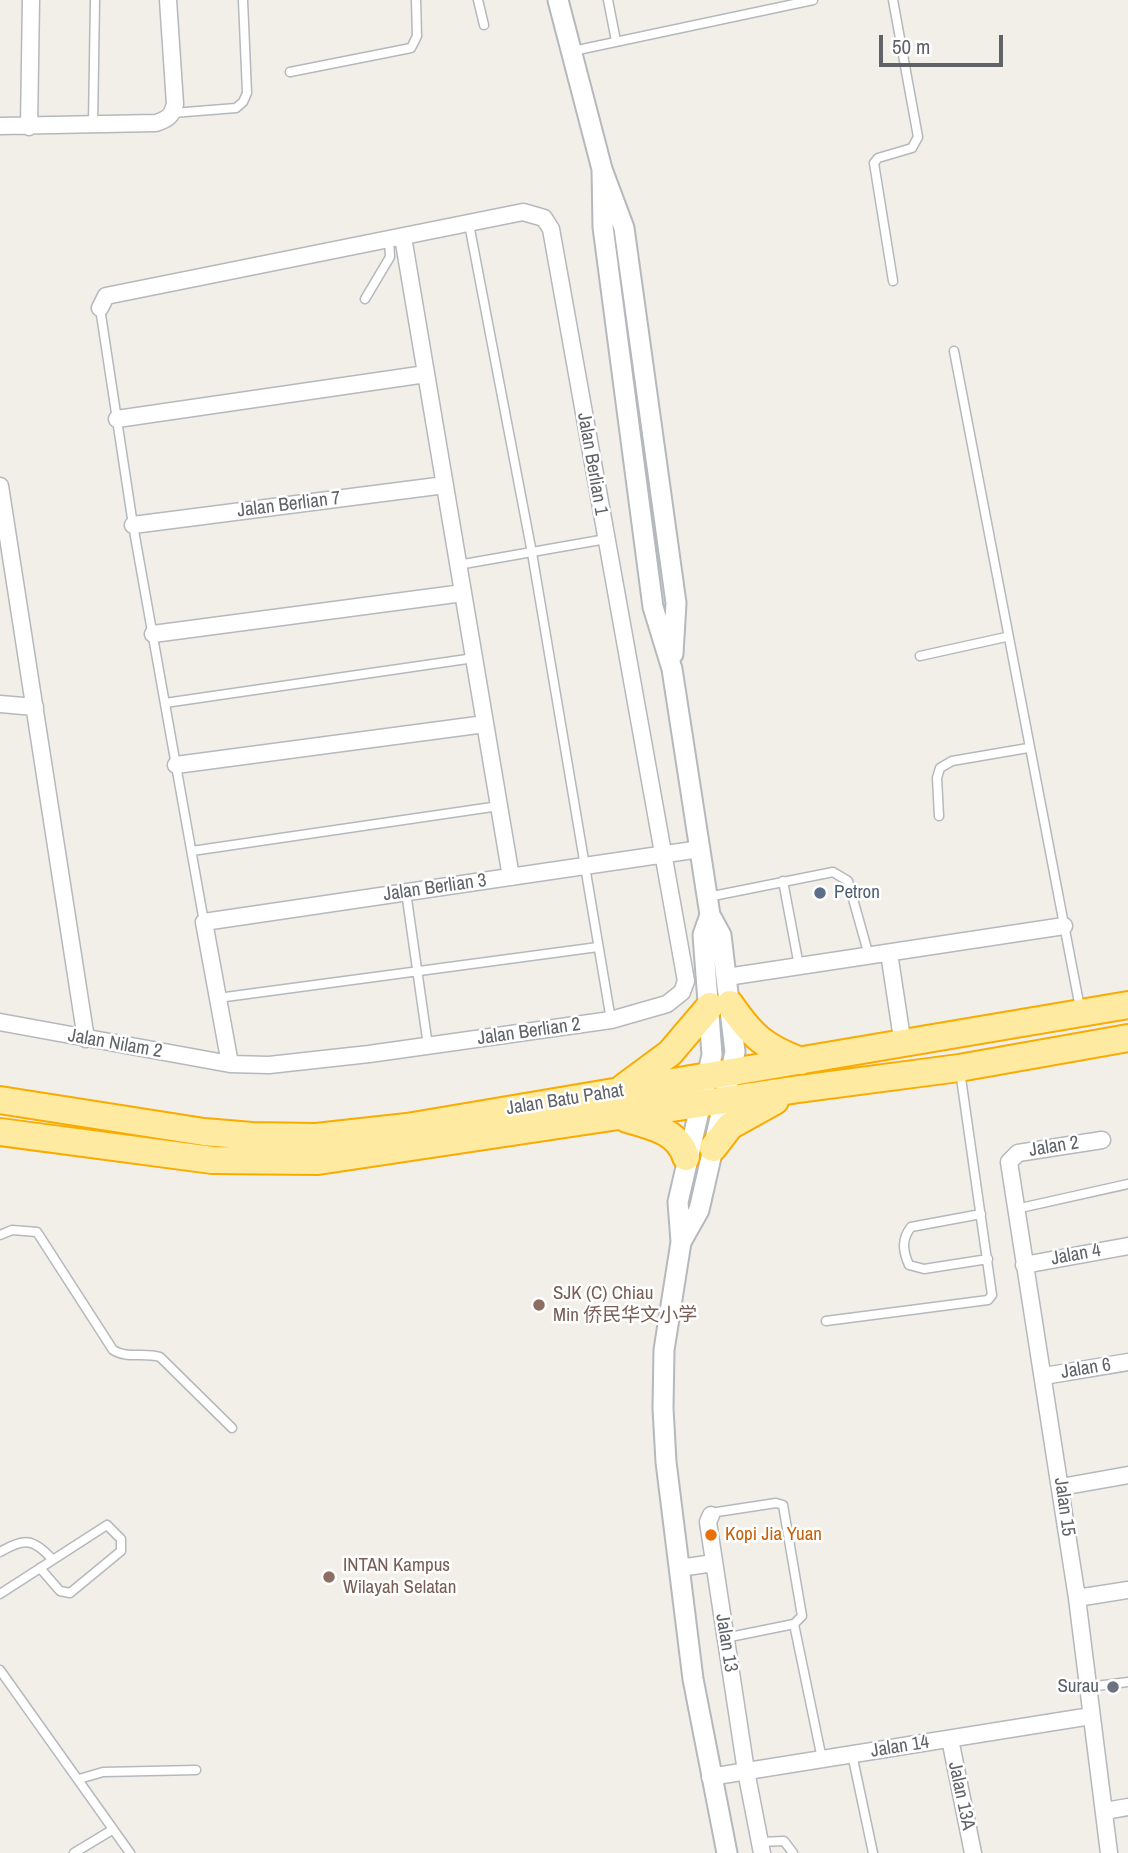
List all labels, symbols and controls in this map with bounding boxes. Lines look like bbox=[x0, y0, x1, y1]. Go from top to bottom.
scale bar bbox=[883, 21, 1007, 65]
text: 50 m bbox=[892, 32, 930, 61]
street label: Jalan Berlian 1 bbox=[572, 411, 612, 517]
street label: Jalan Berlian 7 bbox=[236, 487, 342, 523]
street label: Jalan Berlian 3 bbox=[382, 869, 488, 907]
place label: Petron bbox=[834, 882, 880, 904]
marker: Petron bbox=[812, 885, 828, 901]
street label: Jalan Berlian 2 bbox=[476, 1013, 582, 1051]
street label: Jalan Nilam 2 bbox=[66, 1025, 164, 1063]
street label: Jalan Batu Pahat bbox=[505, 1079, 625, 1121]
street label: Jalan 2 bbox=[1027, 1132, 1081, 1162]
street label: Jalan 4 bbox=[1049, 1239, 1103, 1271]
place label: SJK (C) Chiau Min 侨民华文小学 bbox=[553, 1283, 697, 1327]
marker: SJK (C) Chiau Min 侨民华文小学 bbox=[531, 1297, 547, 1313]
street label: Jalan 6 bbox=[1059, 1354, 1113, 1384]
street label: Jalan 15 bbox=[1049, 1476, 1079, 1538]
place label: Kopi Jia Yuan bbox=[725, 1524, 822, 1546]
marker: Kopi Jia Yuan bbox=[703, 1527, 719, 1543]
place label: INTAN Kampus Wilayah Selatan bbox=[343, 1555, 456, 1599]
marker: INTAN Kampus Wilayah Selatan bbox=[321, 1569, 337, 1585]
street label: Jalan 13 bbox=[710, 1612, 742, 1674]
place label: Surau bbox=[1057, 1676, 1099, 1698]
marker: Surau bbox=[1105, 1679, 1121, 1695]
street label: Jalan 14 bbox=[869, 1731, 931, 1763]
street label: Jalan 13A bbox=[943, 1760, 979, 1832]

